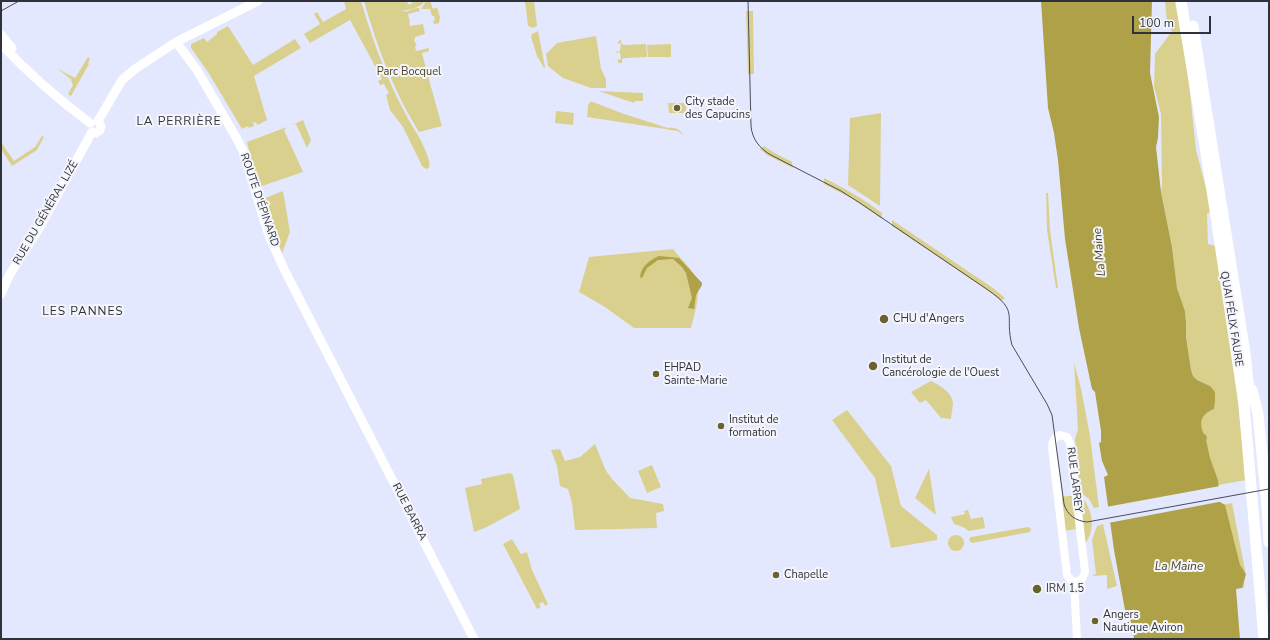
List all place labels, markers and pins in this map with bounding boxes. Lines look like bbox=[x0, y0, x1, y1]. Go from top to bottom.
place label: City stade des Capucins bbox=[685, 95, 750, 121]
marker: City stade des Capucins bbox=[672, 103, 682, 113]
place label: CHU d'Angers bbox=[893, 312, 964, 326]
marker: CHU d'Angers bbox=[878, 313, 890, 325]
place label: Institut de Cancérologie de l'Ouest bbox=[882, 353, 999, 379]
marker: Institut de Cancérologie de l'Ouest bbox=[867, 360, 879, 372]
place label: EHPAD Sainte-Marie bbox=[664, 361, 727, 387]
marker: EHPAD Sainte-Marie bbox=[651, 369, 661, 379]
place label: Institut de formation bbox=[729, 413, 779, 439]
marker: Institut de formation bbox=[716, 421, 726, 431]
place label: Chapelle bbox=[784, 568, 828, 582]
marker: Chapelle bbox=[771, 570, 781, 580]
place label: IRM 1.5 bbox=[1046, 582, 1084, 596]
marker: IRM 1.5 bbox=[1031, 583, 1043, 595]
place label: Angers Nautique Aviron bbox=[1103, 608, 1183, 634]
marker: Angers Nautique Aviron bbox=[1090, 616, 1100, 626]

